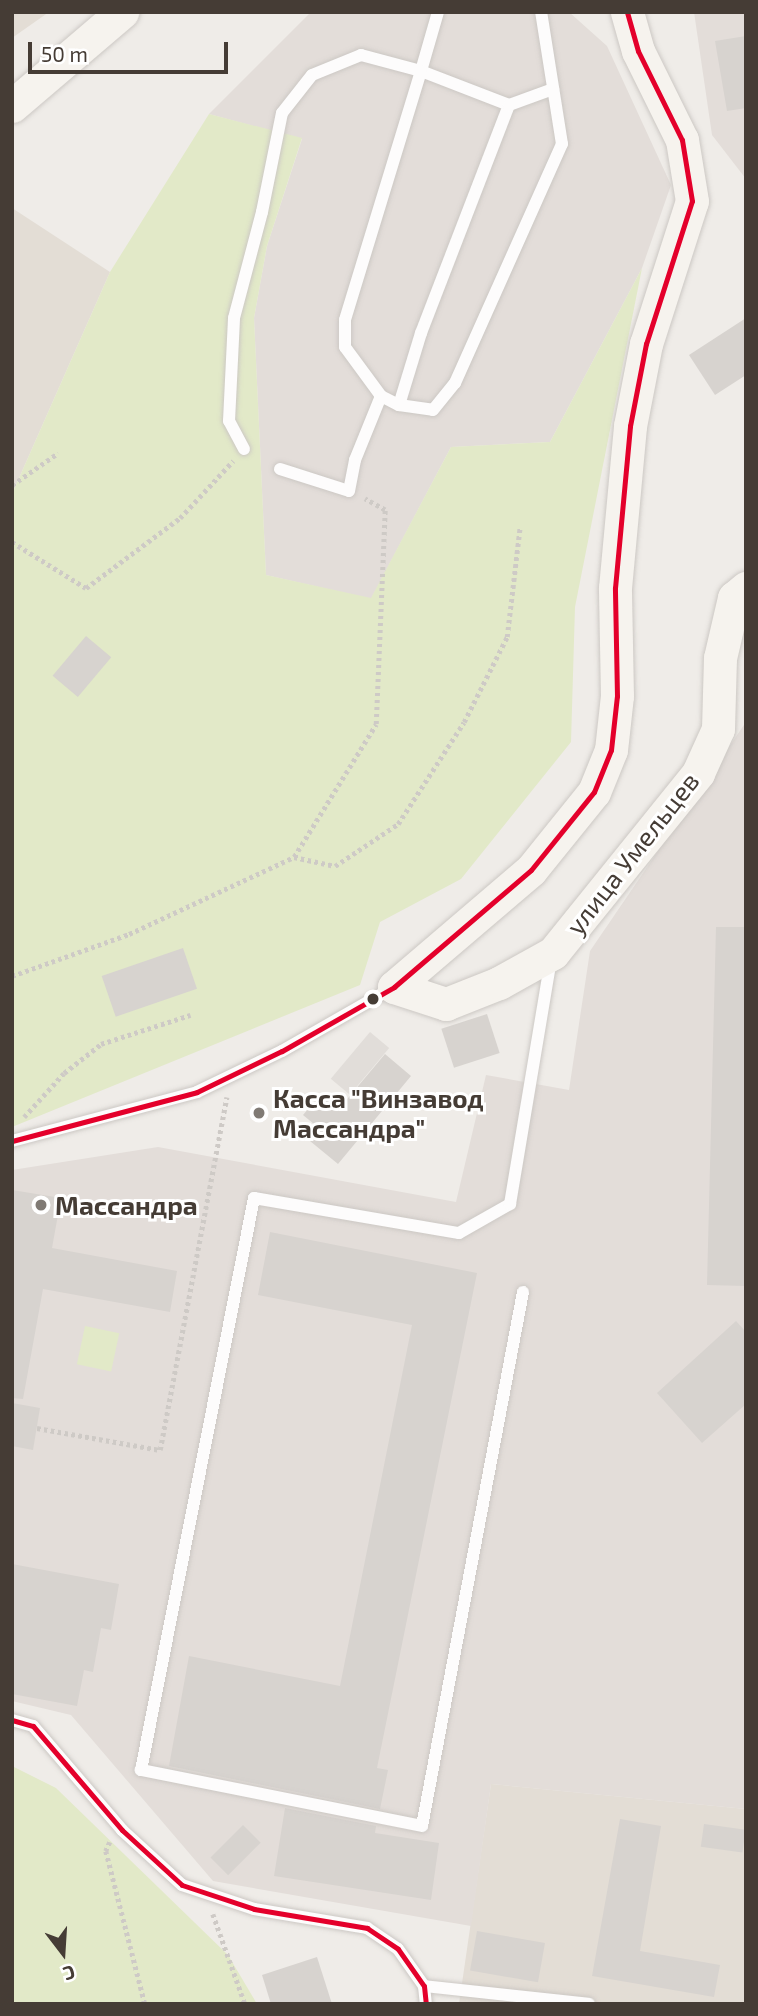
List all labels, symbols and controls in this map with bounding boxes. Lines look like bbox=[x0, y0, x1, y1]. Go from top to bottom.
scale bar bbox=[32, 28, 231, 72]
text: 50 m bbox=[41, 41, 88, 66]
street label: улица Умельцев bbox=[559, 766, 705, 940]
unlabelled marker bbox=[366, 992, 380, 1006]
place label: Касса "Винзавод Массандра" bbox=[273, 1082, 484, 1144]
marker: Касса "Винзавод Массандра" bbox=[251, 1105, 267, 1121]
place label: Массандра bbox=[55, 1189, 198, 1221]
marker: Массандра bbox=[33, 1197, 49, 1213]
north arrow bbox=[28, 1918, 98, 1988]
text: С bbox=[61, 1961, 78, 1986]

